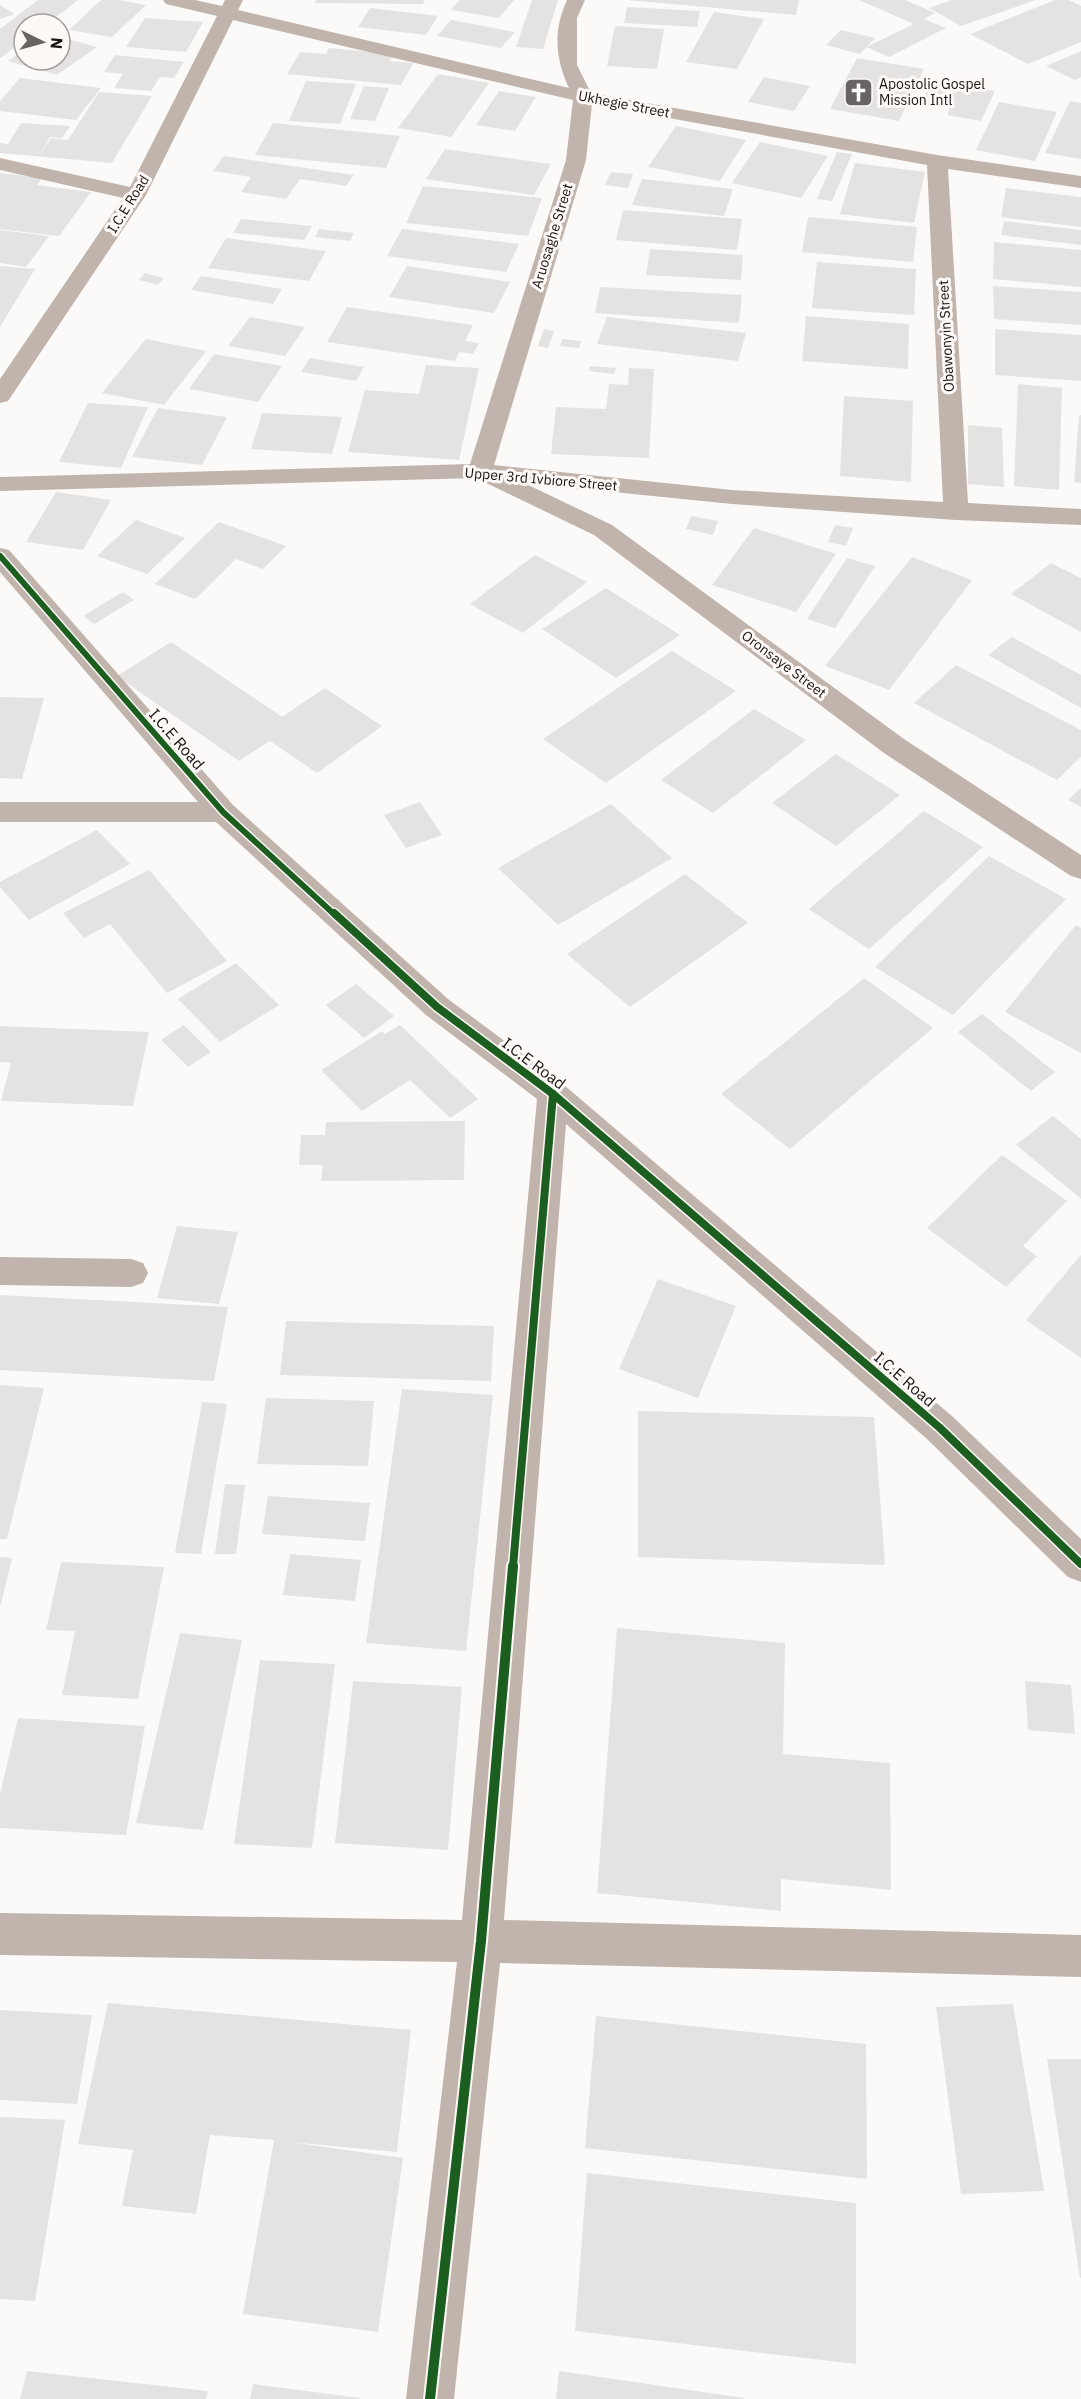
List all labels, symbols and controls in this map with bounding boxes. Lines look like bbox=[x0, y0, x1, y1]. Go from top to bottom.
north arrow bbox=[12, 12, 72, 72]
text: N bbox=[46, 37, 67, 50]
place label: Apostolic Gospel Mission Intl bbox=[879, 75, 985, 109]
church icon: Apostolic Gospel Mission Intl bbox=[842, 76, 874, 108]
street label: Ukhegie Street bbox=[577, 86, 671, 122]
street label: I.C.E Road bbox=[103, 172, 153, 236]
street label: Aruosaghe Street bbox=[527, 181, 577, 291]
street label: Obawonyin Street bbox=[934, 280, 958, 392]
street label: Upper 3rd Ivbiore Street bbox=[464, 463, 618, 495]
street label: Oronsaye Street bbox=[738, 626, 830, 702]
street label: I.C.E Road bbox=[145, 704, 209, 774]
street label: I.C.E Road bbox=[498, 1033, 570, 1093]
street label: I.C.E Road bbox=[870, 1347, 940, 1411]

